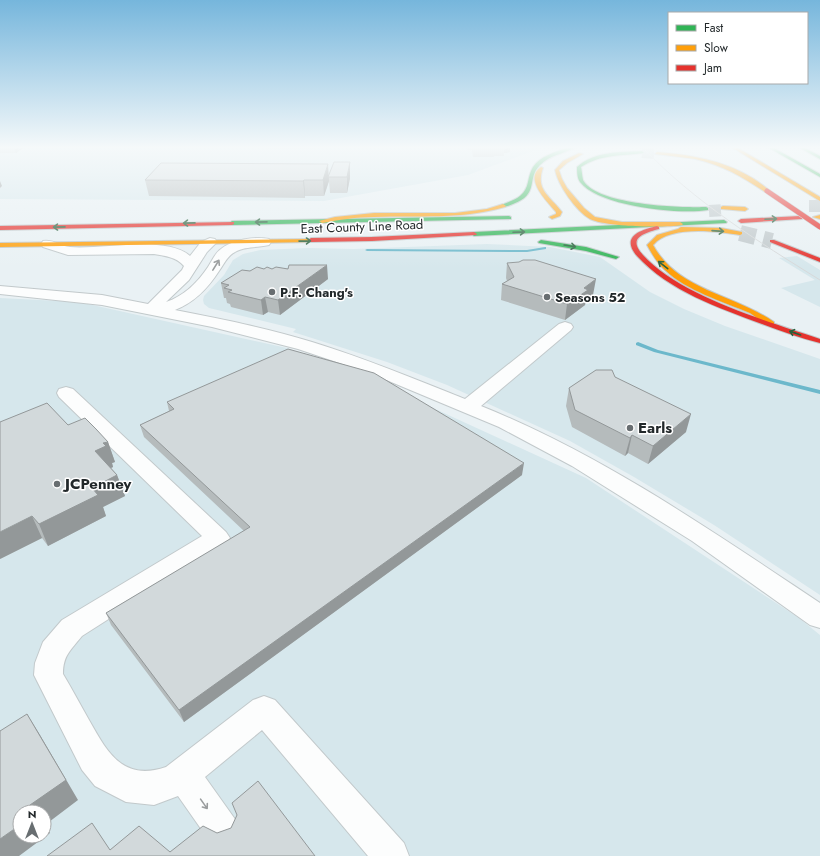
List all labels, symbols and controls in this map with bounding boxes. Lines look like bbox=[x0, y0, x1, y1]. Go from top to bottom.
legend bbox=[668, 12, 808, 84]
text: Fast bbox=[704, 19, 723, 37]
text: Slow bbox=[704, 39, 729, 57]
text: Jam bbox=[702, 59, 722, 77]
street label: East County Line Road bbox=[300, 215, 424, 238]
one-way arrow bbox=[764, 216, 777, 223]
one-way arrow bbox=[255, 218, 268, 226]
one-way arrow bbox=[183, 220, 196, 227]
one-way arrow bbox=[53, 223, 66, 230]
one-way arrow bbox=[711, 227, 724, 234]
one-way arrow bbox=[512, 229, 525, 236]
one-way arrow bbox=[298, 237, 311, 245]
one-way arrow bbox=[563, 242, 576, 250]
one-way arrow bbox=[213, 259, 221, 271]
one-way arrow bbox=[658, 261, 669, 270]
place label: P.F. Chang's bbox=[280, 283, 353, 302]
marker: P.F. Chang's bbox=[267, 287, 277, 297]
place label: Seasons 52 bbox=[555, 288, 625, 307]
marker: Seasons 52 bbox=[542, 292, 552, 302]
one-way arrow bbox=[790, 328, 802, 336]
place label: Earls bbox=[638, 417, 672, 439]
marker: Earls bbox=[625, 423, 635, 433]
place label: JCPenney bbox=[62, 473, 132, 495]
marker: JCPenney bbox=[52, 479, 62, 489]
one-way arrow bbox=[200, 798, 208, 809]
north arrow bbox=[12, 804, 52, 844]
text: N bbox=[28, 806, 36, 822]

